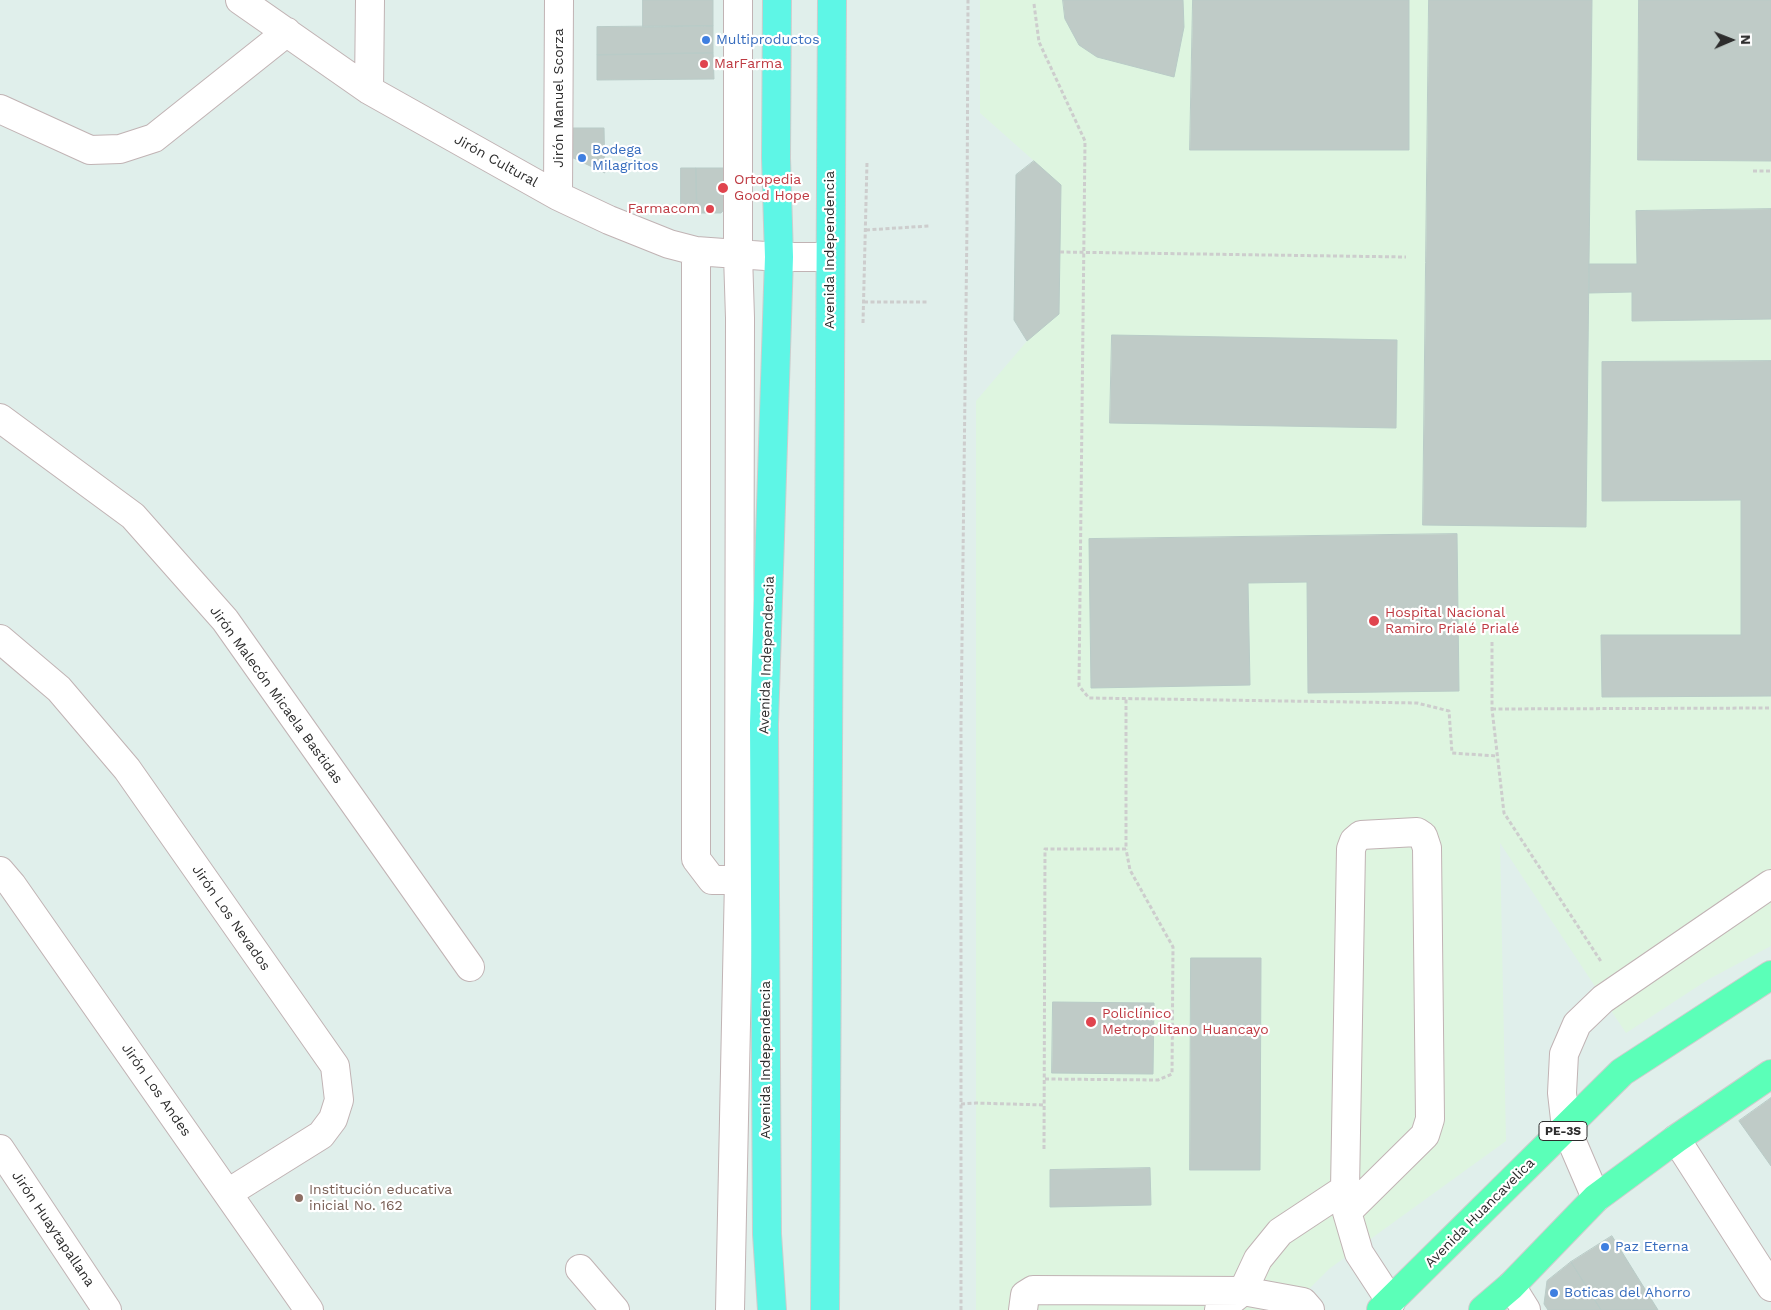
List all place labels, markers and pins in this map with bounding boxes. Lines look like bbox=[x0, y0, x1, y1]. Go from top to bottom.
place label: Multiproductos bbox=[716, 32, 820, 48]
marker: Multiproductos bbox=[700, 34, 712, 46]
place label: MarFarma bbox=[714, 56, 782, 72]
marker: MarFarma bbox=[698, 58, 710, 70]
place label: Bodega Milagritos bbox=[592, 142, 658, 174]
marker: Bodega Milagritos bbox=[576, 152, 588, 164]
place label: Ortopedia Good Hope bbox=[734, 172, 810, 204]
marker: Ortopedia Good Hope bbox=[716, 181, 730, 195]
place label: Farmacom bbox=[628, 201, 700, 217]
marker: Farmacom bbox=[704, 203, 716, 215]
place label: Hospital Nacional Ramiro Prialé Prialé bbox=[1385, 605, 1519, 638]
marker: Hospital Nacional Ramiro Prialé Prialé bbox=[1367, 614, 1381, 628]
place label: Policlínico Metropolitano Huancayo bbox=[1102, 1006, 1269, 1038]
marker: Policlínico Metropolitano Huancayo bbox=[1084, 1015, 1098, 1029]
place label: Institución educativa inicial No. 162 bbox=[309, 1182, 452, 1214]
marker: Institución educativa inicial No. 162 bbox=[293, 1192, 305, 1204]
place label: Paz Eterna bbox=[1615, 1239, 1689, 1255]
marker: Paz Eterna bbox=[1599, 1241, 1611, 1253]
place label: Boticas del Ahorro bbox=[1564, 1285, 1691, 1301]
marker: Boticas del Ahorro bbox=[1548, 1287, 1560, 1299]

